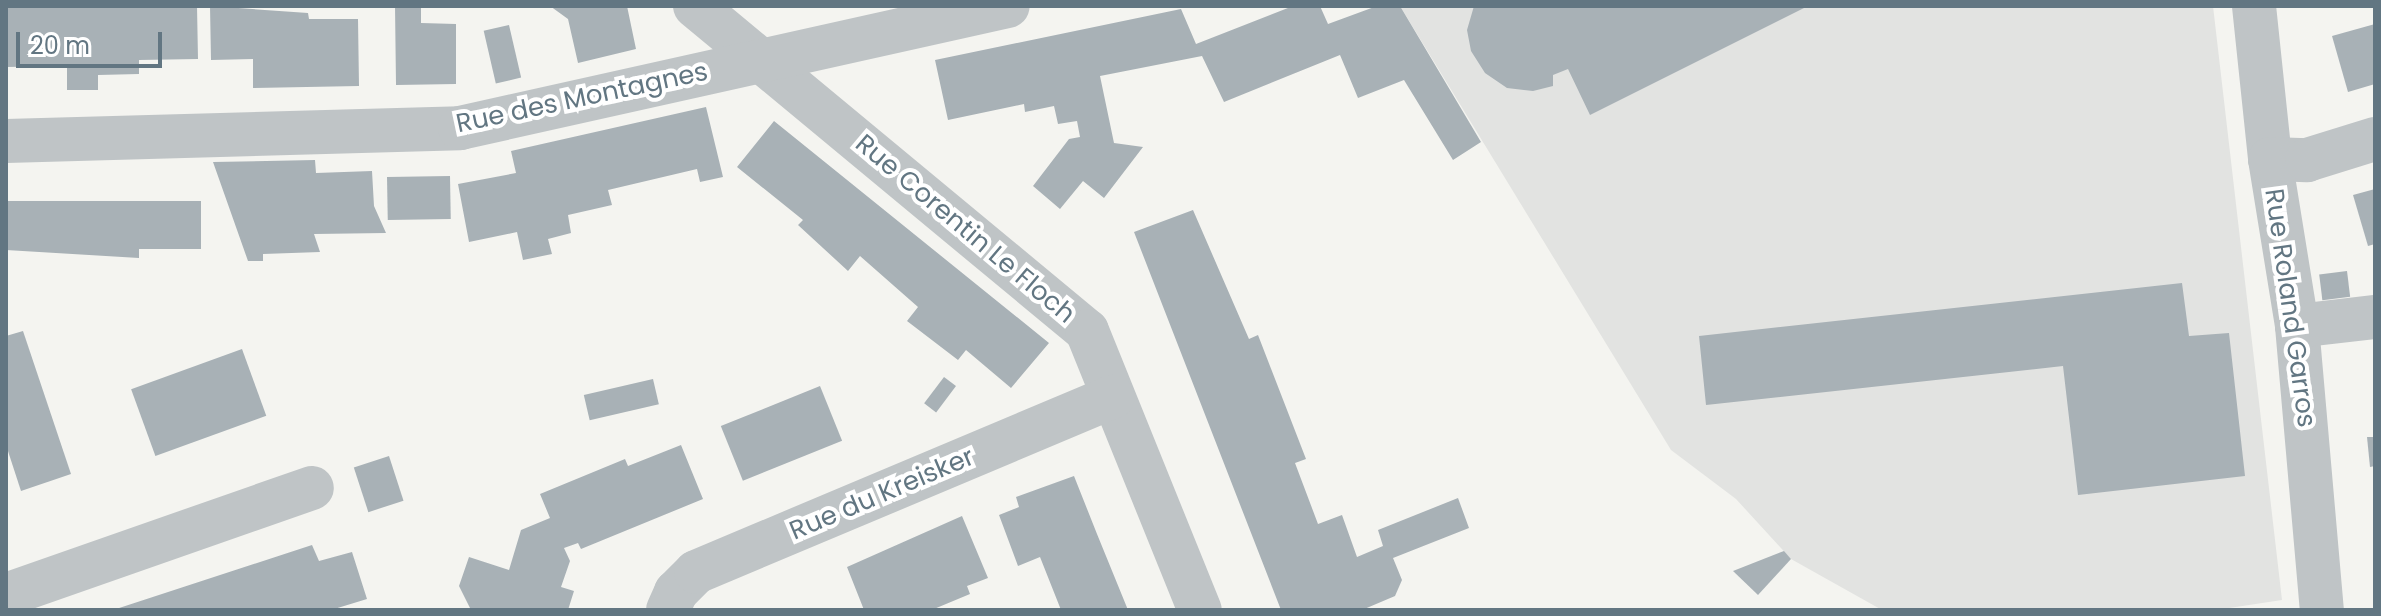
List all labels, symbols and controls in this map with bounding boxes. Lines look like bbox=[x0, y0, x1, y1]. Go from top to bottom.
scale bar bbox=[20, 16, 166, 66]
text: 20 m bbox=[30, 29, 90, 62]
street label: Rue des Montagnes bbox=[453, 56, 711, 140]
street label: Rue Corentin Le Floch bbox=[849, 128, 1081, 330]
street label: Rue Roland Garros bbox=[2258, 187, 2322, 429]
street label: Rue du Kreisker bbox=[785, 441, 979, 547]

